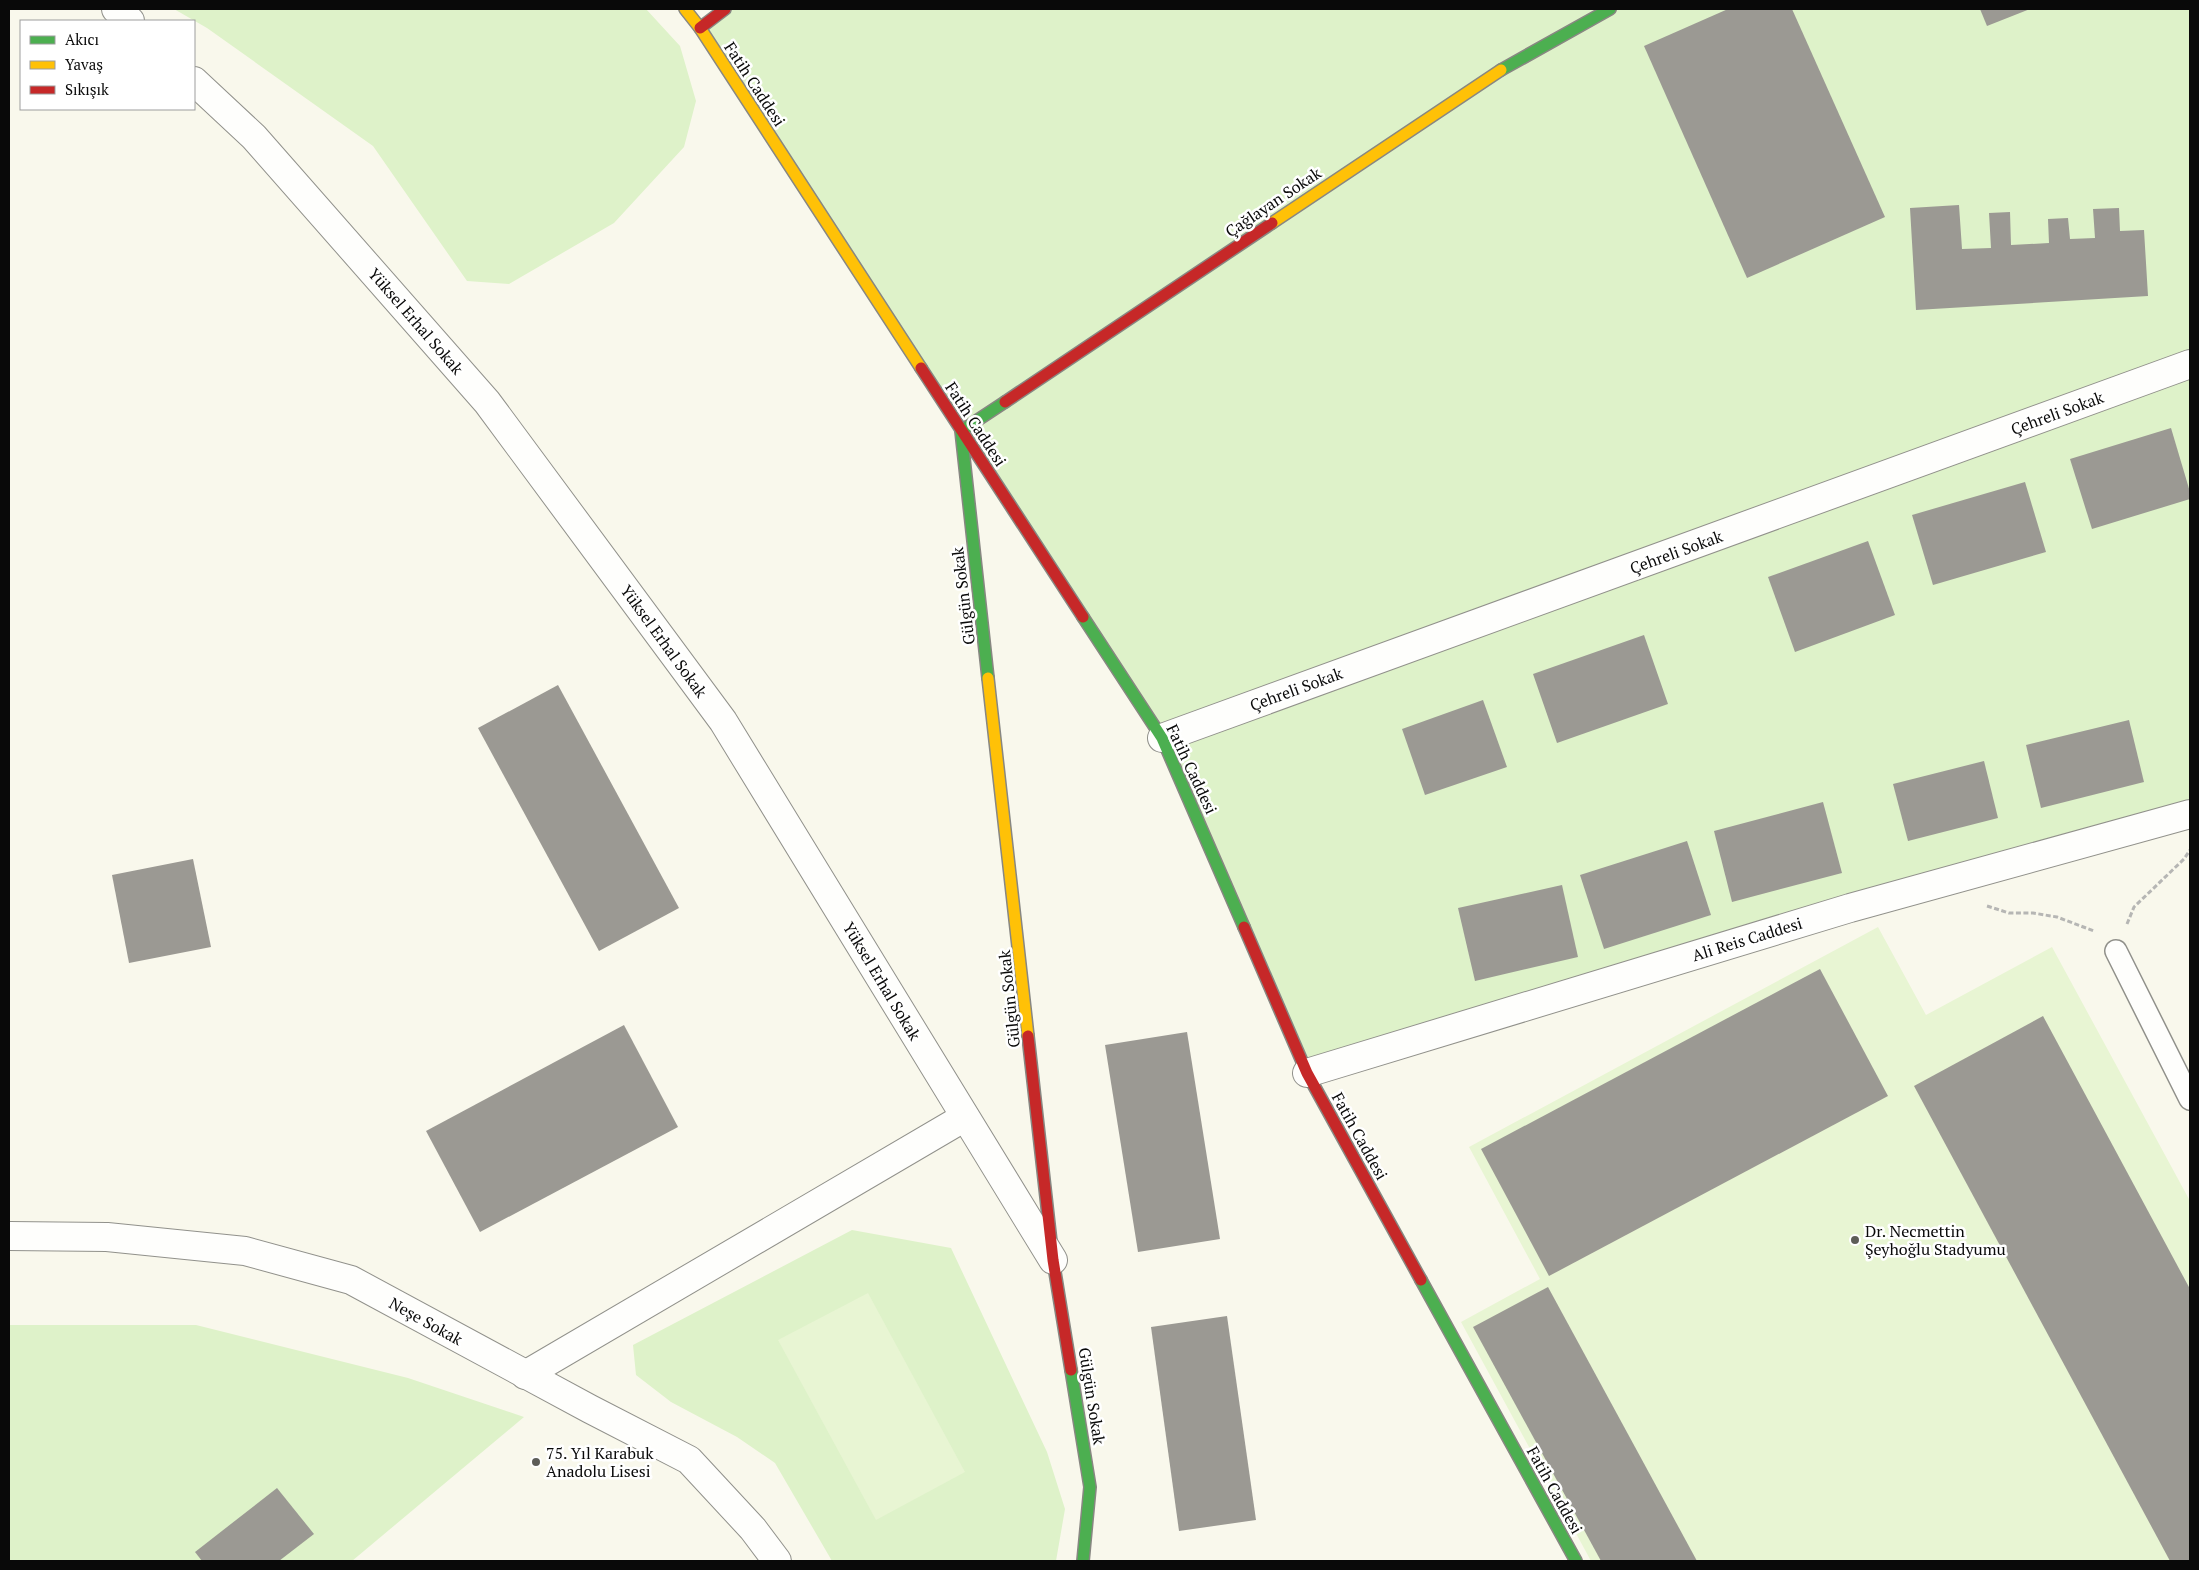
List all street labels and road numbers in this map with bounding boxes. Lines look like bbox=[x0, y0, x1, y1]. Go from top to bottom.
street label: Fatih Caddesi bbox=[719, 37, 791, 131]
street label: Çağlayan Sokak bbox=[1221, 161, 1326, 242]
street label: Yüksel Erhal Sokak bbox=[364, 263, 469, 380]
street label: Fatih Caddesi bbox=[940, 377, 1012, 471]
street label: Çehreli Sokak bbox=[2008, 386, 2107, 440]
street label: Çehreli Sokak bbox=[1627, 525, 1726, 579]
street label: Gülgün Sokak bbox=[946, 545, 980, 646]
street label: Yüksel Erhal Sokak bbox=[616, 580, 713, 702]
street label: Çehreli Sokak bbox=[1247, 662, 1346, 716]
street label: Fatih Caddesi bbox=[1162, 721, 1222, 818]
street label: Ali Reis Caddesi bbox=[1689, 912, 1805, 966]
street label: Yüksel Erhal Sokak bbox=[838, 918, 926, 1045]
street label: Gülgün Sokak bbox=[993, 948, 1025, 1049]
street label: Fatih Caddesi bbox=[1327, 1088, 1393, 1184]
street label: Neşe Sokak bbox=[385, 1292, 467, 1351]
street label: Gülgün Sokak bbox=[1073, 1346, 1111, 1447]
street label: Fatih Caddesi bbox=[1522, 1442, 1588, 1538]

